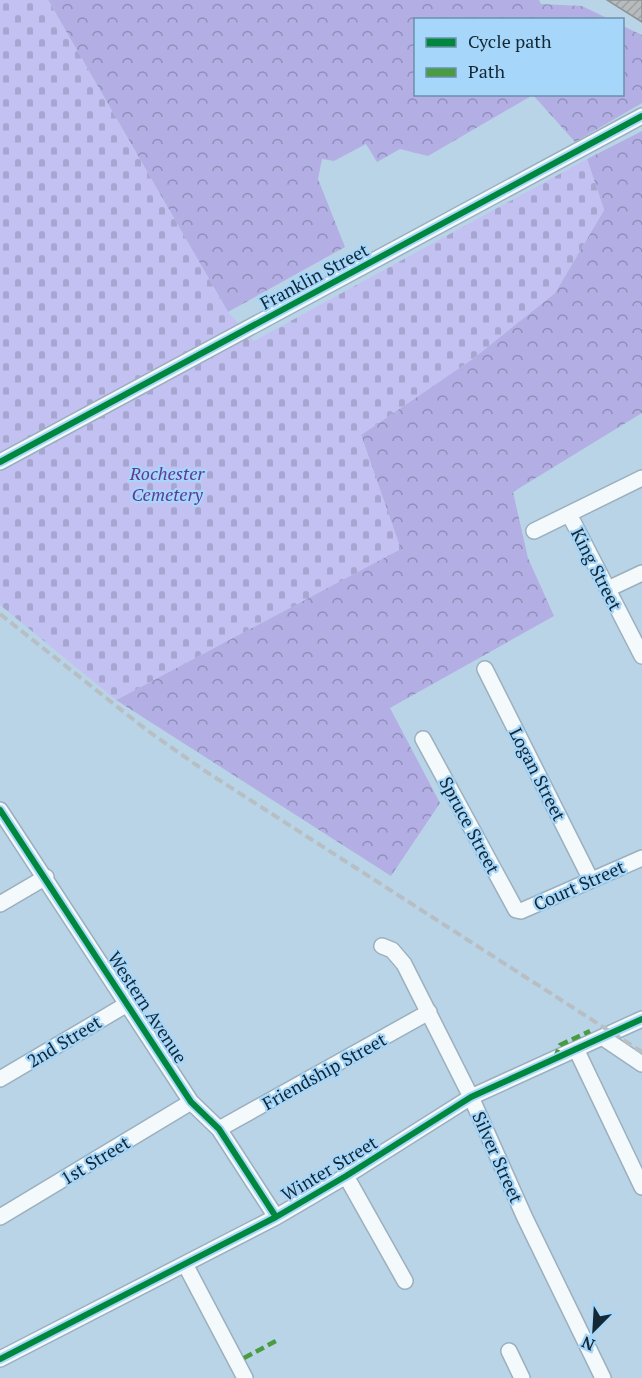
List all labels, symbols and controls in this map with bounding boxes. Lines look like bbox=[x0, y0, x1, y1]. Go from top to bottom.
legend bbox=[414, 18, 624, 96]
text: Cycle path bbox=[468, 29, 552, 53]
text: Path bbox=[468, 59, 505, 83]
street label: Franklin Street bbox=[256, 237, 373, 315]
park label: Rochester Cemetery bbox=[129, 461, 205, 506]
street label: King Street bbox=[566, 524, 628, 615]
street label: Logan Street bbox=[504, 723, 572, 825]
street label: Spruce Street bbox=[434, 772, 506, 878]
street label: Court Street bbox=[530, 854, 629, 916]
street label: Western Avenue bbox=[103, 946, 193, 1068]
street label: 2nd Street bbox=[22, 1009, 106, 1073]
street label: Friendship Street bbox=[258, 1027, 391, 1115]
street label: Silver Street bbox=[467, 1108, 529, 1207]
street label: 1st Street bbox=[56, 1130, 134, 1190]
street label: Winter Street bbox=[277, 1130, 382, 1206]
north arrow bbox=[564, 1300, 624, 1360]
text: N bbox=[578, 1331, 598, 1356]

